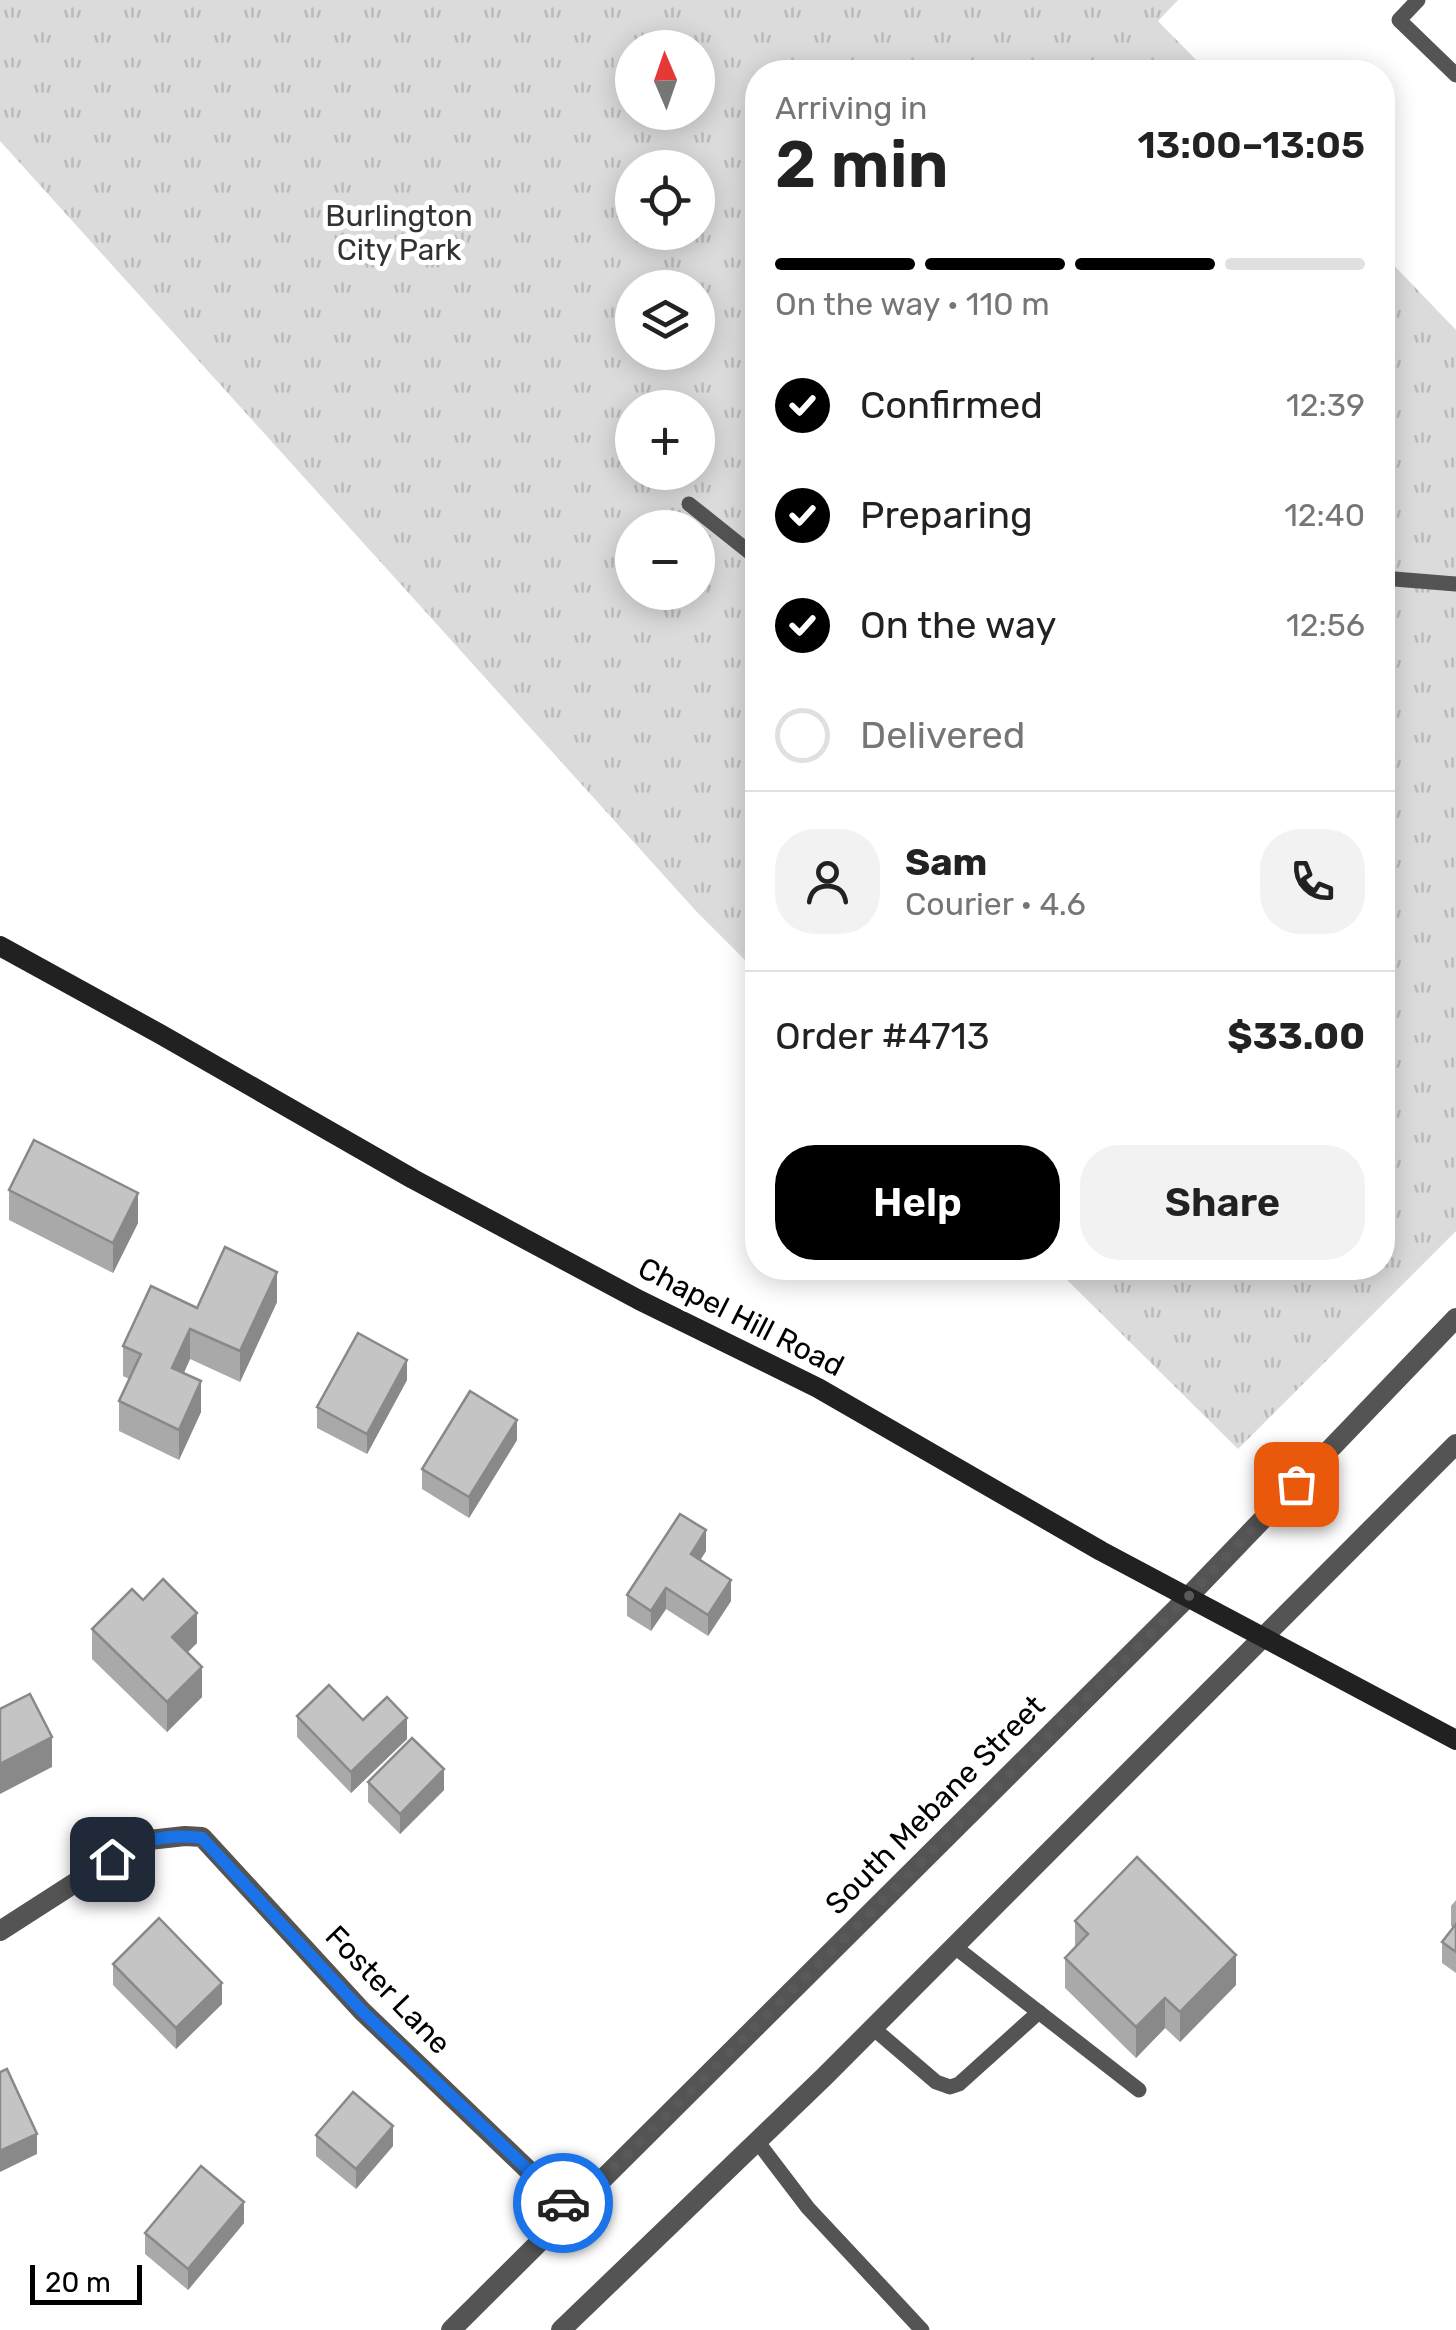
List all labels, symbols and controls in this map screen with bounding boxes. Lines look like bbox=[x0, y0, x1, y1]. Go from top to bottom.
north arrow bbox=[615, 30, 715, 130]
map controls bbox=[615, 30, 715, 610]
text: Arriving in bbox=[775, 89, 927, 127]
text: 13:00–13:05 bbox=[1137, 122, 1365, 168]
text: 2 min bbox=[775, 126, 949, 203]
button: locate bbox=[615, 150, 715, 250]
park label: Burlington City Park bbox=[325, 198, 473, 268]
button: layers bbox=[615, 270, 715, 370]
text: On the way · 110 m bbox=[775, 285, 1050, 323]
icon: check bbox=[775, 378, 830, 433]
text: Confirmed bbox=[860, 382, 1043, 428]
text: 12:39 bbox=[1286, 386, 1365, 424]
button: + bbox=[615, 390, 715, 490]
icon: check bbox=[775, 488, 830, 543]
text: Preparing bbox=[860, 492, 1033, 538]
text: 12:40 bbox=[1284, 496, 1365, 534]
button: − bbox=[615, 510, 715, 610]
icon: check bbox=[775, 598, 830, 653]
text: On the way bbox=[860, 602, 1056, 648]
text: 12:56 bbox=[1286, 606, 1365, 644]
text: Delivered bbox=[860, 712, 1025, 758]
button: person bbox=[775, 829, 880, 934]
button: phone bbox=[1260, 829, 1365, 934]
text: Sam bbox=[905, 839, 987, 885]
text: Courier · 4.6 bbox=[905, 885, 1086, 923]
text: Order #4713 bbox=[775, 1013, 990, 1059]
text: $33.00 bbox=[1227, 1013, 1365, 1059]
button: Help bbox=[775, 1145, 1060, 1260]
button: Share bbox=[1080, 1145, 1365, 1260]
street label: Chapel Hill Road bbox=[632, 1250, 850, 1384]
pin bbox=[1254, 1442, 1339, 1527]
icon: bag bbox=[1269, 1457, 1324, 1512]
street label: South Mebane Street bbox=[818, 1688, 1052, 1922]
pin bbox=[70, 1817, 155, 1902]
icon: home bbox=[85, 1832, 140, 1887]
street label: Foster Lane bbox=[318, 1918, 458, 2062]
courier bbox=[513, 2153, 613, 2253]
icon: car bbox=[536, 2176, 591, 2231]
scale bar bbox=[30, 2260, 142, 2304]
text: 20 m bbox=[45, 2266, 111, 2299]

